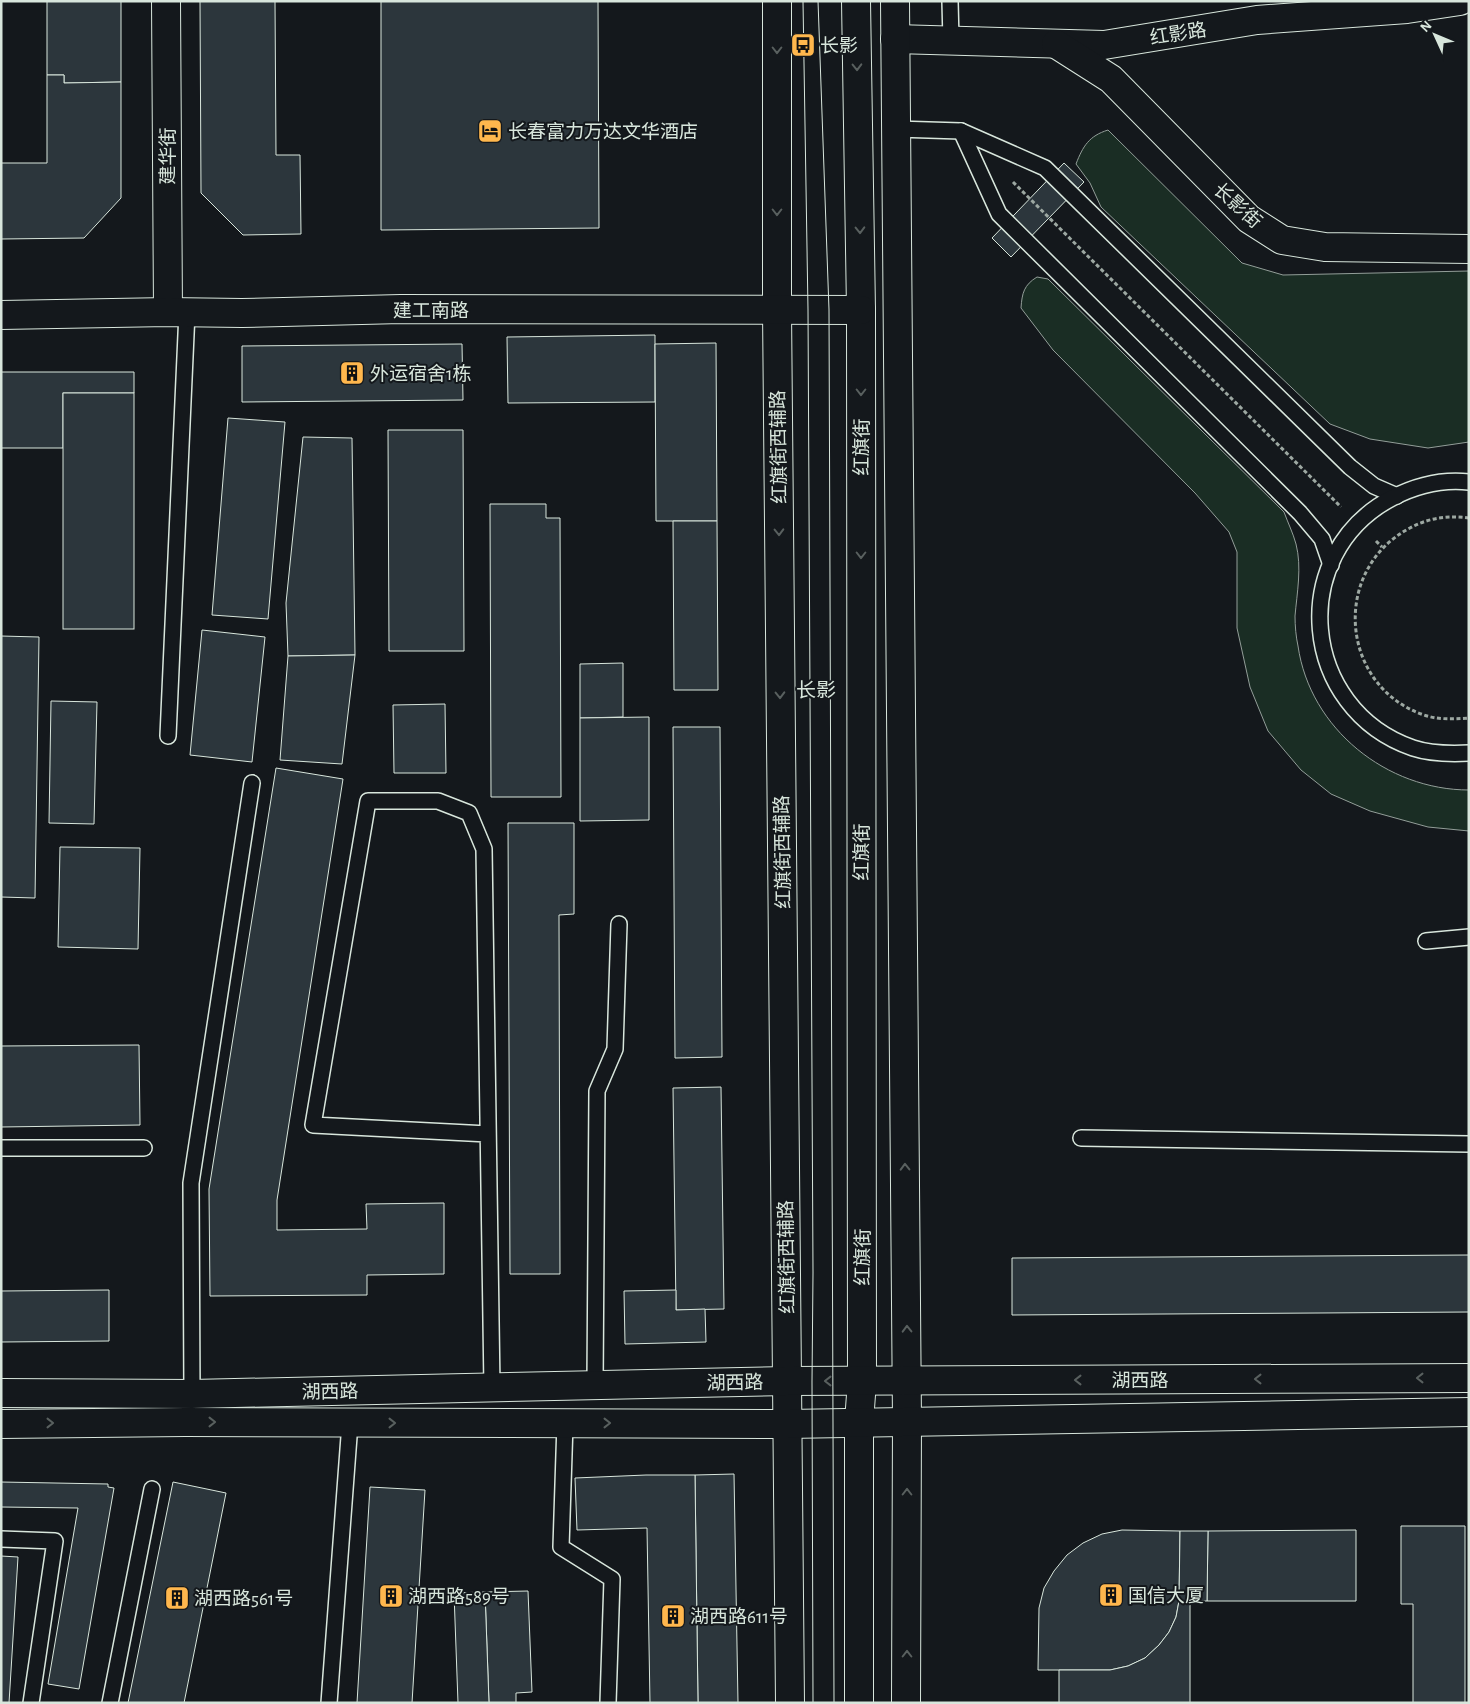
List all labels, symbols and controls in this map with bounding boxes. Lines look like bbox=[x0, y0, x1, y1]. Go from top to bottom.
north arrow bbox=[1410, 10, 1460, 60]
text: N bbox=[1418, 18, 1435, 35]
street label: 红影路 bbox=[1148, 19, 1208, 48]
bus stop icon: 长影 bbox=[790, 32, 816, 58]
place label: 长影 bbox=[820, 36, 858, 56]
one-way arrow bbox=[772, 46, 782, 54]
one-way arrow bbox=[852, 64, 862, 72]
hotel icon: 长春富力万达文华酒店 bbox=[477, 118, 503, 144]
place label: 长春富力万达文华酒店 bbox=[508, 121, 698, 142]
street label: 建华街 bbox=[158, 127, 178, 185]
street label: 长影街 bbox=[1209, 179, 1265, 232]
one-way arrow bbox=[772, 209, 782, 217]
one-way arrow bbox=[854, 226, 865, 234]
street label: 建工南路 bbox=[393, 301, 469, 321]
building icon: 外运宿舍1栋 bbox=[339, 360, 365, 386]
place label: 外运宿舍1栋 bbox=[370, 363, 472, 384]
one-way arrow bbox=[856, 389, 866, 397]
street label: 红旗街西辅路 bbox=[767, 390, 790, 504]
street label: 红旗街 bbox=[851, 418, 872, 476]
one-way arrow bbox=[774, 529, 784, 537]
one-way arrow bbox=[856, 552, 866, 559]
district label: 长影 bbox=[796, 680, 836, 701]
one-way arrow bbox=[775, 692, 785, 699]
street label: 红旗街西辅路 bbox=[771, 795, 794, 909]
street label: 红旗街 bbox=[851, 823, 872, 881]
one-way arrow bbox=[900, 1162, 910, 1170]
street label: 红旗街西辅路 bbox=[775, 1200, 798, 1314]
street label: 红旗街 bbox=[852, 1228, 873, 1286]
one-way arrow bbox=[902, 1325, 912, 1332]
street label: 湖西路 bbox=[1111, 1371, 1169, 1391]
street label: 湖西路 bbox=[706, 1373, 764, 1393]
one-way arrow bbox=[1416, 1373, 1424, 1383]
one-way arrow bbox=[1253, 1374, 1261, 1384]
one-way arrow bbox=[1073, 1375, 1081, 1385]
one-way arrow bbox=[823, 1376, 831, 1386]
street label: 湖西路 bbox=[301, 1382, 359, 1402]
one-way arrow bbox=[209, 1417, 217, 1427]
one-way arrow bbox=[46, 1418, 54, 1428]
one-way arrow bbox=[389, 1418, 397, 1428]
one-way arrow bbox=[604, 1418, 612, 1428]
one-way arrow bbox=[902, 1487, 912, 1495]
building icon: 国信大厦 bbox=[1098, 1582, 1124, 1608]
building icon: 湖西路589号 bbox=[378, 1583, 404, 1609]
building icon: 湖西路561号 bbox=[164, 1585, 190, 1611]
place label: 国信大厦 bbox=[1128, 1585, 1204, 1606]
place label: 湖西路589号 bbox=[408, 1587, 510, 1607]
place label: 湖西路561号 bbox=[194, 1589, 293, 1609]
building icon: 湖西路611号 bbox=[660, 1603, 686, 1629]
place label: 湖西路611号 bbox=[690, 1607, 788, 1627]
one-way arrow bbox=[902, 1650, 912, 1658]

